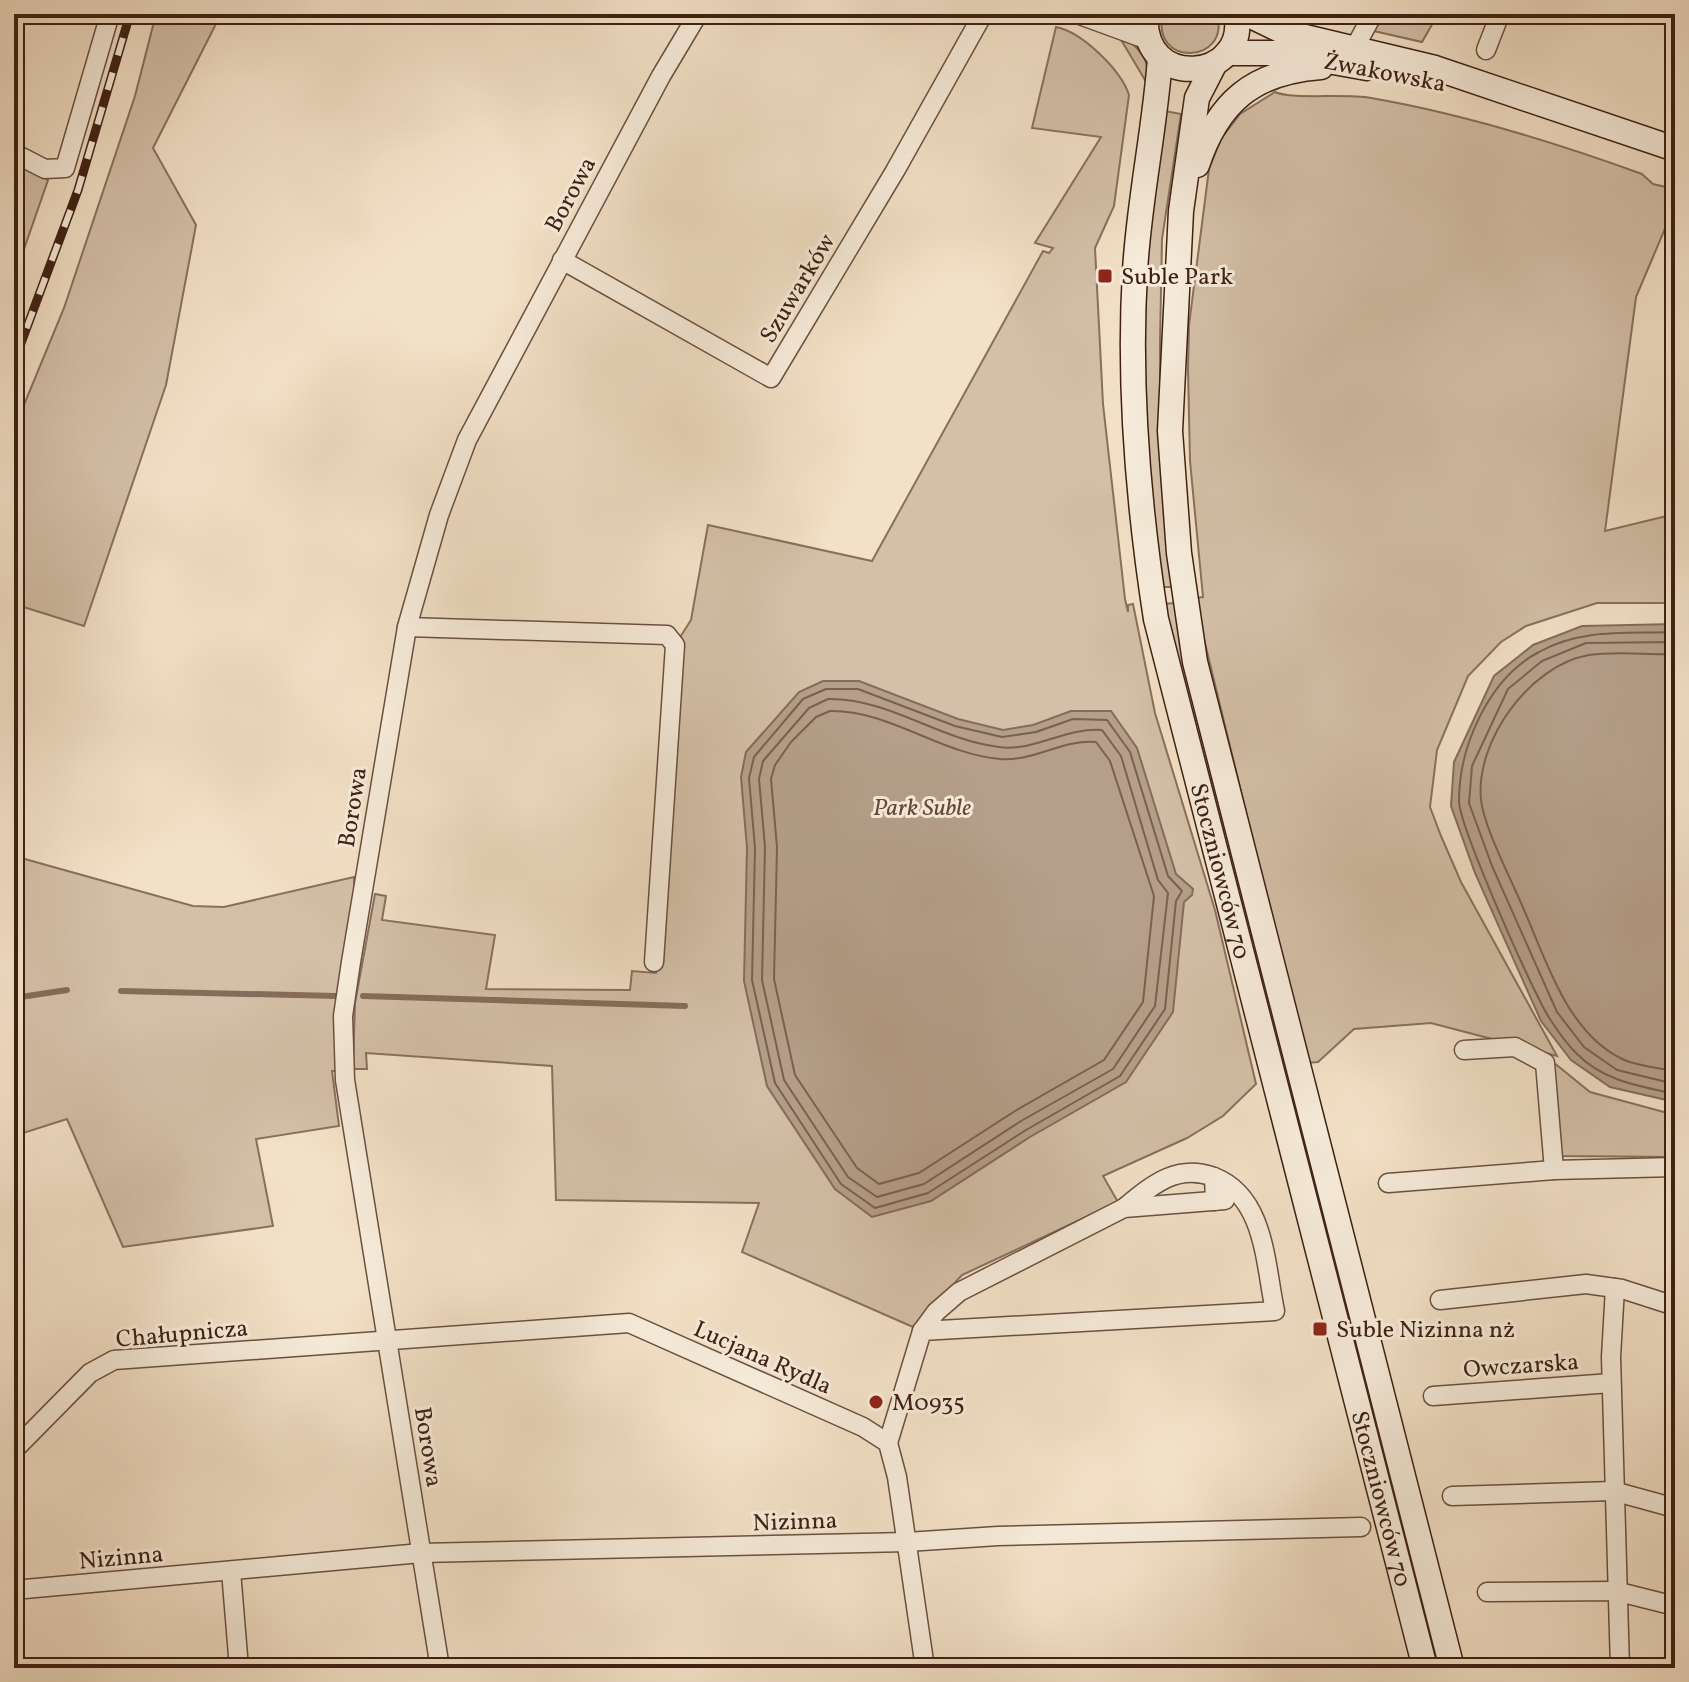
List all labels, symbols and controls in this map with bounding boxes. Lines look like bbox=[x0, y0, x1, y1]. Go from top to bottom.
street label: Żwakowska bbox=[1321, 45, 1449, 102]
street label: Borowa bbox=[538, 151, 606, 239]
street label: Szuwarków bbox=[753, 227, 845, 350]
place label: Suble Park bbox=[1121, 261, 1233, 295]
marker: Suble Park bbox=[1096, 267, 1114, 285]
street label: Borowa bbox=[331, 765, 377, 850]
street label: Stoczniowców 70 bbox=[1180, 780, 1258, 963]
park label: Park Suble bbox=[873, 792, 971, 826]
street label: Chałupnicza bbox=[115, 1312, 250, 1358]
street label: Lucjana Rydla bbox=[687, 1313, 837, 1405]
place label: Suble Nizinna nż bbox=[1336, 1314, 1515, 1348]
marker: Suble Nizinna nż bbox=[1311, 1320, 1329, 1338]
street label: Owczarska bbox=[1462, 1346, 1580, 1388]
place label: M0935 bbox=[892, 1387, 965, 1421]
marker: M0935 bbox=[867, 1393, 885, 1411]
street label: Borowa bbox=[404, 1405, 450, 1490]
street label: Stoczniowców 70 bbox=[1341, 1408, 1419, 1591]
street label: Nizinna bbox=[752, 1505, 838, 1541]
street label: Nizinna bbox=[77, 1538, 165, 1580]

